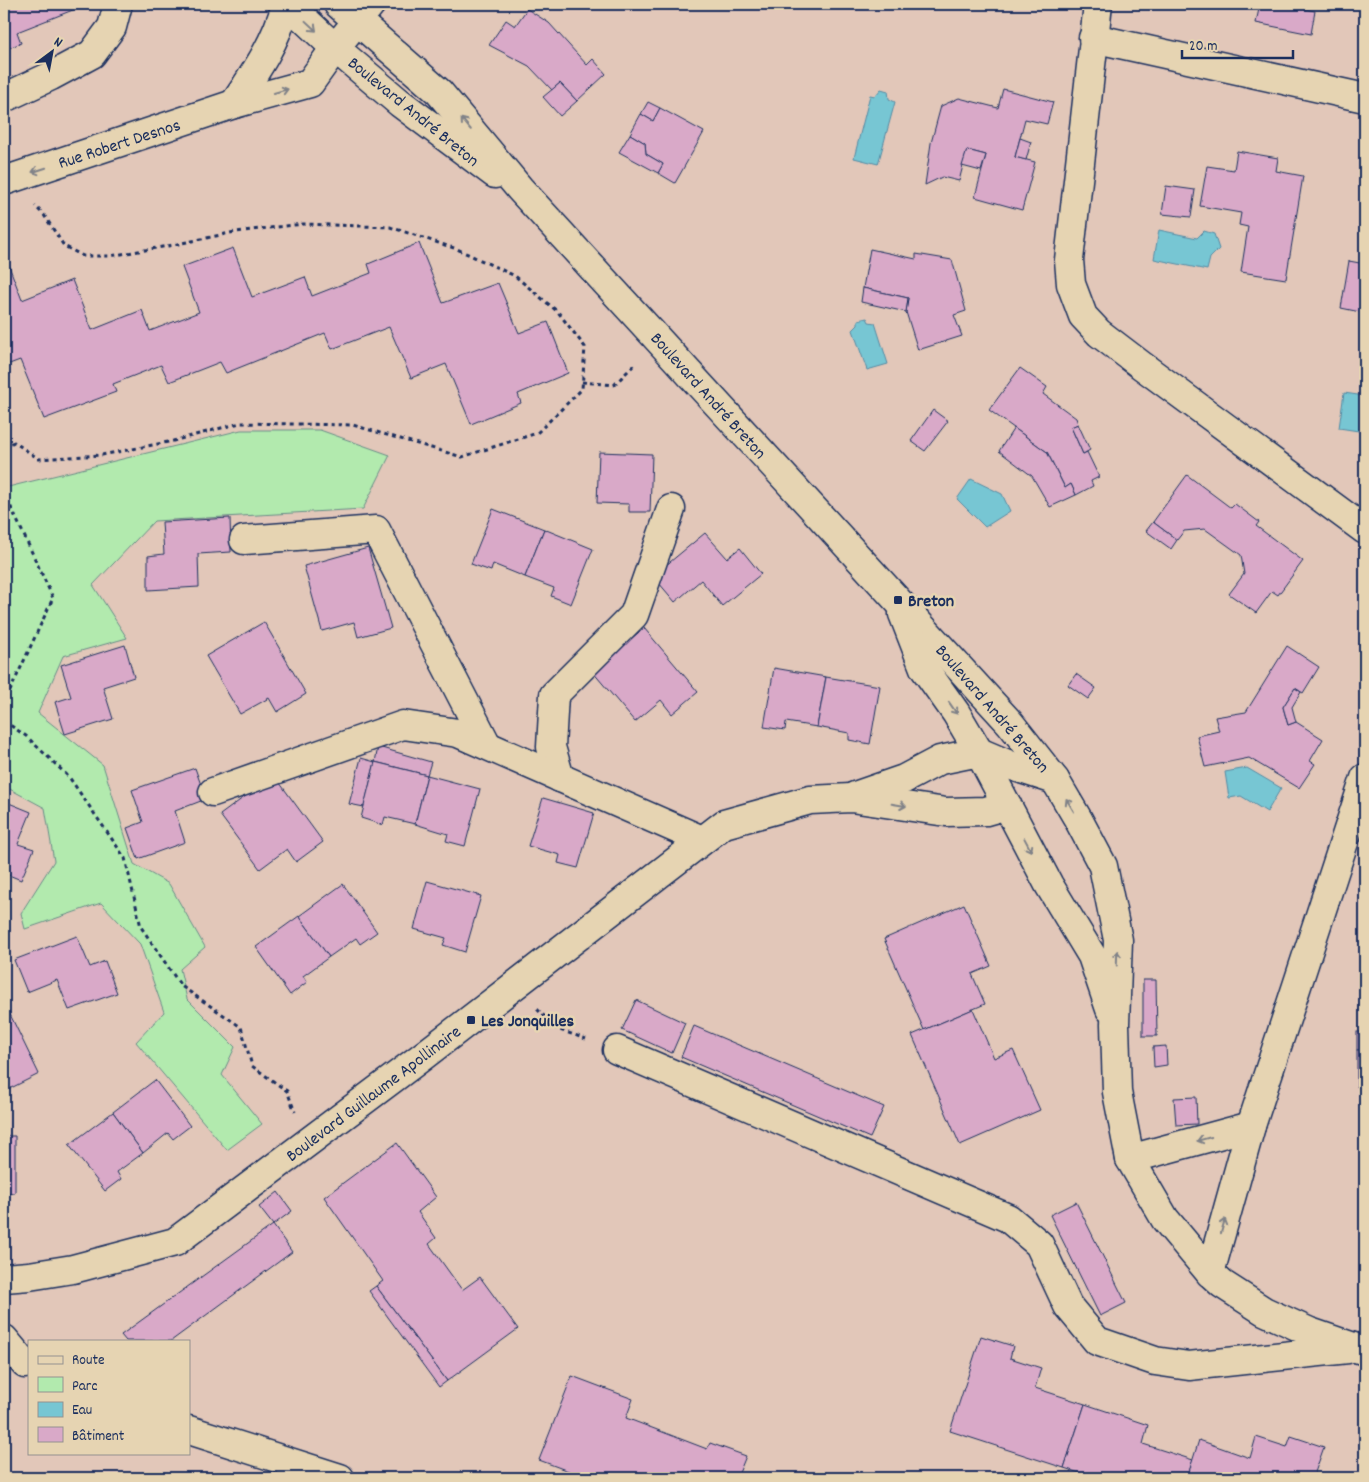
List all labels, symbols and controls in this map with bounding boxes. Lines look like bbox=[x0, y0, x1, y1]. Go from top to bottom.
one-way arrow bbox=[305, 20, 318, 32]
north arrow bbox=[28, 28, 78, 78]
scale bar bbox=[1182, 28, 1293, 60]
text: N bbox=[50, 32, 66, 53]
text: 20 m bbox=[1189, 36, 1217, 58]
street label: Boulevard André Breton bbox=[341, 52, 484, 174]
one-way arrow bbox=[273, 85, 289, 95]
street label: Rue Robert Desnos bbox=[55, 114, 184, 177]
one-way arrow bbox=[461, 118, 472, 131]
one-way arrow bbox=[32, 166, 47, 175]
street label: Boulevard André Breton bbox=[643, 328, 771, 466]
place label: Breton bbox=[908, 590, 954, 615]
marker: Breton bbox=[892, 594, 904, 606]
street label: Boulevard André Breton bbox=[928, 640, 1054, 779]
one-way arrow bbox=[948, 701, 958, 715]
one-way arrow bbox=[1065, 799, 1075, 813]
one-way arrow bbox=[891, 800, 907, 810]
one-way arrow bbox=[1024, 837, 1033, 852]
one-way arrow bbox=[1112, 950, 1122, 966]
place label: Les Jonquilles bbox=[481, 1010, 574, 1035]
marker: Les Jonquilles bbox=[465, 1014, 477, 1026]
street label: Boulevard Guillaume Apollinaire bbox=[282, 1021, 467, 1169]
one-way arrow bbox=[1196, 1135, 1212, 1144]
one-way arrow bbox=[1218, 1219, 1228, 1235]
legend bbox=[28, 1340, 190, 1454]
text: Route bbox=[72, 1350, 105, 1372]
text: Parc bbox=[72, 1376, 97, 1398]
text: Eau bbox=[72, 1400, 92, 1422]
text: Bâtiment bbox=[72, 1426, 125, 1448]

